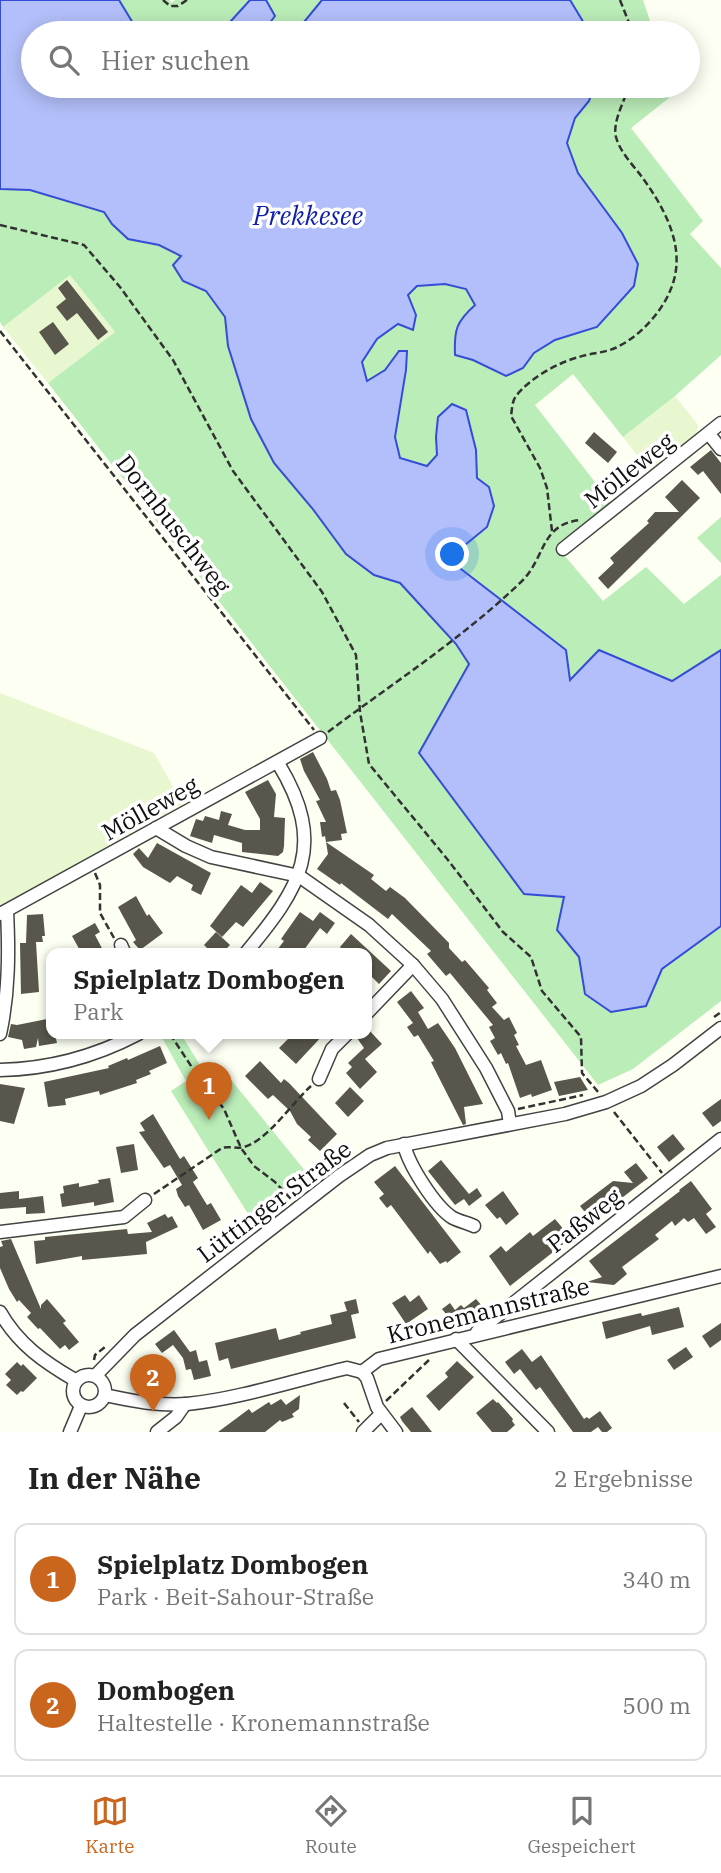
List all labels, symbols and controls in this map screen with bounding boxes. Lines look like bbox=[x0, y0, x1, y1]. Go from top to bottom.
search box bbox=[21, 21, 700, 98]
icon: search bbox=[45, 41, 83, 79]
text: Hier suchen bbox=[101, 43, 250, 77]
water label: Prekkesee bbox=[252, 198, 363, 232]
street label: Mölleweg bbox=[577, 425, 681, 515]
street label: Dornbuschweg bbox=[109, 448, 239, 600]
your location bbox=[435, 537, 469, 571]
street label: Mölleweg bbox=[96, 768, 204, 848]
popup bbox=[46, 948, 372, 1039]
text: Spielplatz Dombogen bbox=[73, 962, 345, 996]
text: Park bbox=[73, 996, 123, 1026]
pin: 1 bbox=[186, 1062, 232, 1120]
street label: Lüttinger Straße bbox=[190, 1133, 358, 1269]
street label: Paßweg bbox=[540, 1181, 628, 1259]
street label: Kronemannstraße bbox=[383, 1269, 593, 1351]
pin: 2 bbox=[130, 1354, 176, 1412]
text: In der Nähe bbox=[28, 1458, 201, 1497]
text: 2 Ergebnisse bbox=[554, 1463, 693, 1493]
text: Spielplatz Dombogen bbox=[97, 1547, 369, 1581]
text: 1 bbox=[46, 1564, 60, 1594]
text: 340 m bbox=[622, 1564, 691, 1594]
text: Park · Beit-Sahour-Straße bbox=[97, 1581, 374, 1611]
text: Dombogen bbox=[97, 1673, 235, 1707]
text: 2 bbox=[46, 1690, 60, 1720]
text: 500 m bbox=[622, 1690, 691, 1720]
text: Haltestelle · Kronemannstraße bbox=[97, 1707, 430, 1737]
tab: Karte bbox=[85, 1792, 134, 1858]
tab: Route bbox=[305, 1792, 357, 1858]
tab: Gespeichert bbox=[527, 1792, 636, 1858]

